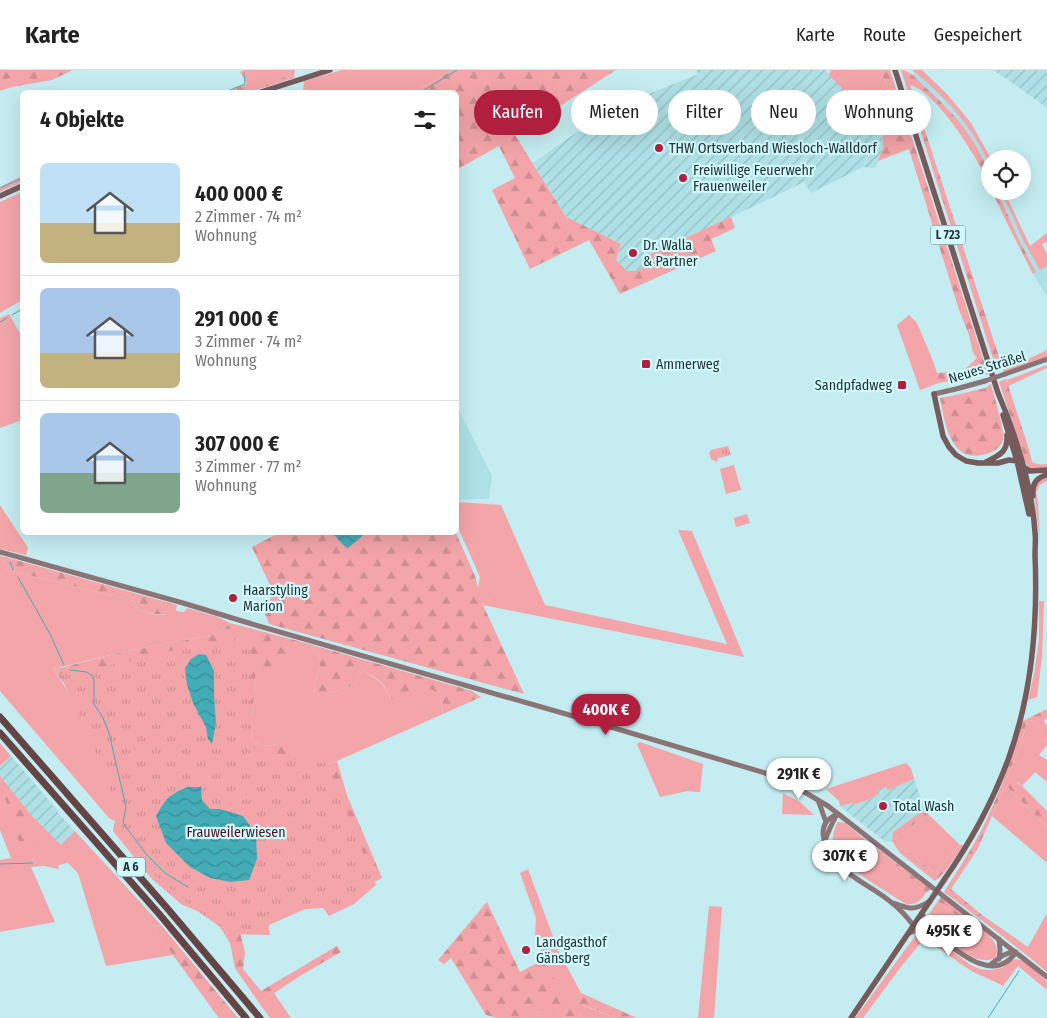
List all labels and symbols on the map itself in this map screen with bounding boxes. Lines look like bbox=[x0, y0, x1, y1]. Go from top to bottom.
place label: THW Ortsverband Wiesloch-Walldorf bbox=[669, 140, 878, 157]
marker: THW Ortsverband Wiesloch-Walldorf bbox=[653, 142, 665, 154]
place label: Freiwillige Feuerwehr Frauenweiler bbox=[693, 162, 814, 195]
marker: Freiwillige Feuerwehr Frauenweiler bbox=[677, 172, 689, 184]
road number: L 723 bbox=[930, 226, 966, 244]
place label: Dr. Walla & Partner bbox=[643, 237, 698, 270]
marker: Dr. Walla & Partner bbox=[627, 247, 639, 259]
street label: Neues Sträßel bbox=[946, 348, 1028, 387]
place label: Ammerweg bbox=[656, 356, 720, 373]
marker: Ammerweg bbox=[640, 358, 652, 370]
place label: Sandpfadweg bbox=[815, 377, 892, 394]
marker: Sandpfadweg bbox=[896, 379, 908, 391]
place label: Haarstyling Marion bbox=[243, 582, 308, 615]
marker: Haarstyling Marion bbox=[227, 592, 239, 604]
pin: 400K € bbox=[565, 694, 647, 736]
pin: 291K € bbox=[758, 758, 840, 800]
place label: Total Wash bbox=[893, 798, 954, 815]
marker: Total Wash bbox=[877, 800, 889, 812]
park label: Frauweilerwiesen bbox=[186, 824, 286, 841]
pin: 307K € bbox=[804, 840, 886, 882]
road number: A 6 bbox=[117, 858, 145, 876]
pin: 495K € bbox=[908, 914, 990, 957]
place label: Landgasthof Gänsberg bbox=[536, 934, 608, 967]
marker: Landgasthof Gänsberg bbox=[520, 944, 532, 956]

